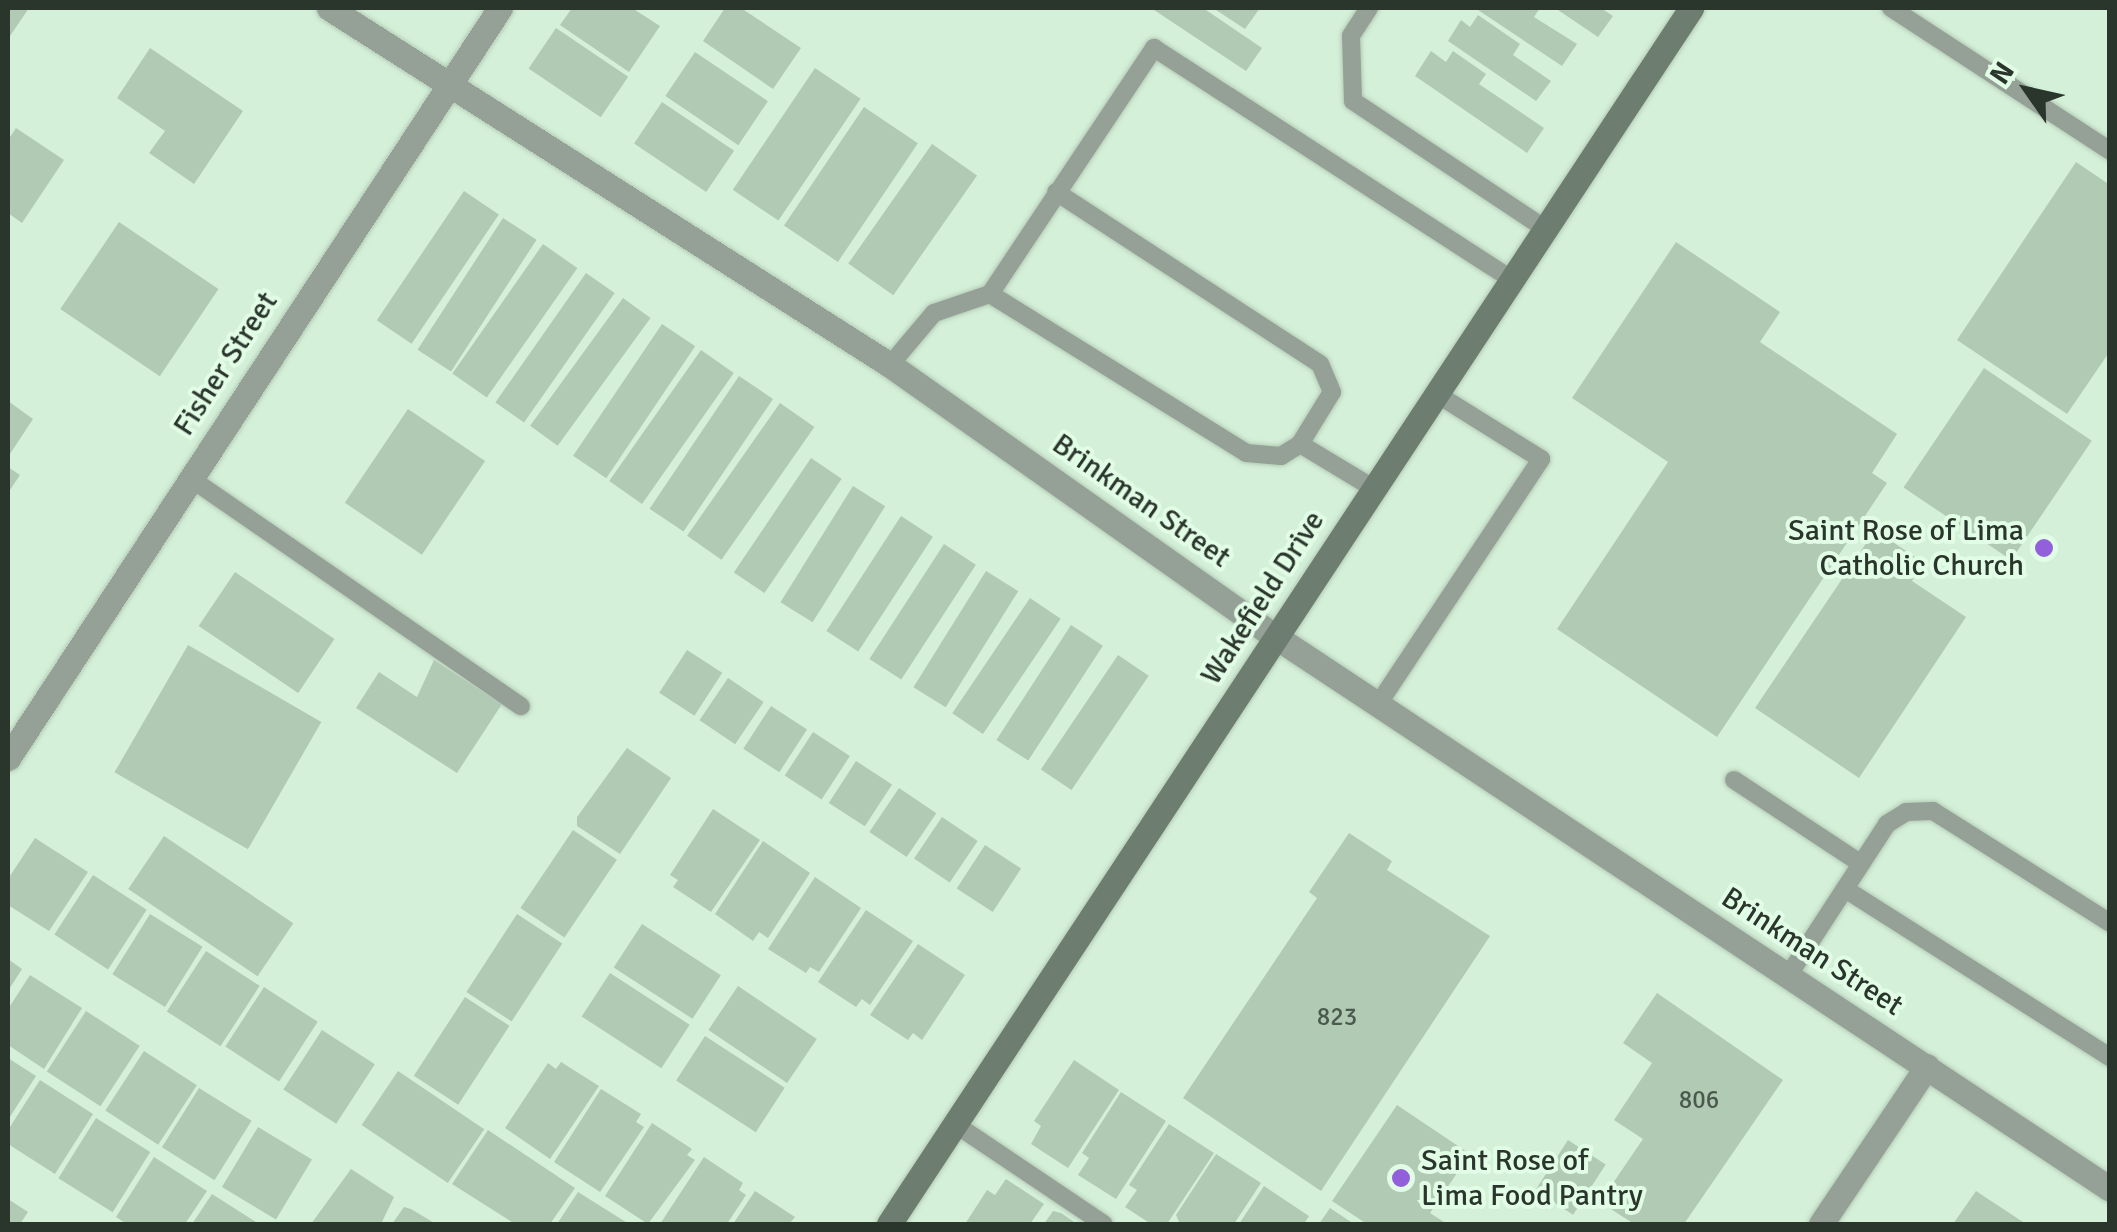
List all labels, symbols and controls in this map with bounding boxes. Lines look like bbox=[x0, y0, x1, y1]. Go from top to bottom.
north arrow bbox=[1977, 40, 2077, 140]
text: N bbox=[1983, 56, 2022, 91]
street label: Fisher Street bbox=[166, 285, 286, 443]
street label: Brinkman Street bbox=[1045, 426, 1237, 576]
street label: Wakefield Drive bbox=[1194, 504, 1332, 692]
place label: Saint Rose of Lima Catholic Church bbox=[1788, 513, 2024, 584]
marker: Saint Rose of Lima Catholic Church bbox=[2033, 537, 2055, 559]
street label: Brinkman Street bbox=[1715, 880, 1909, 1024]
house number: 823 bbox=[1317, 1002, 1357, 1032]
house number: 806 bbox=[1679, 1085, 1719, 1115]
place label: Saint Rose of Lima Food Pantry bbox=[1421, 1143, 1643, 1214]
marker: Saint Rose of Lima Food Pantry bbox=[1390, 1167, 1412, 1189]

